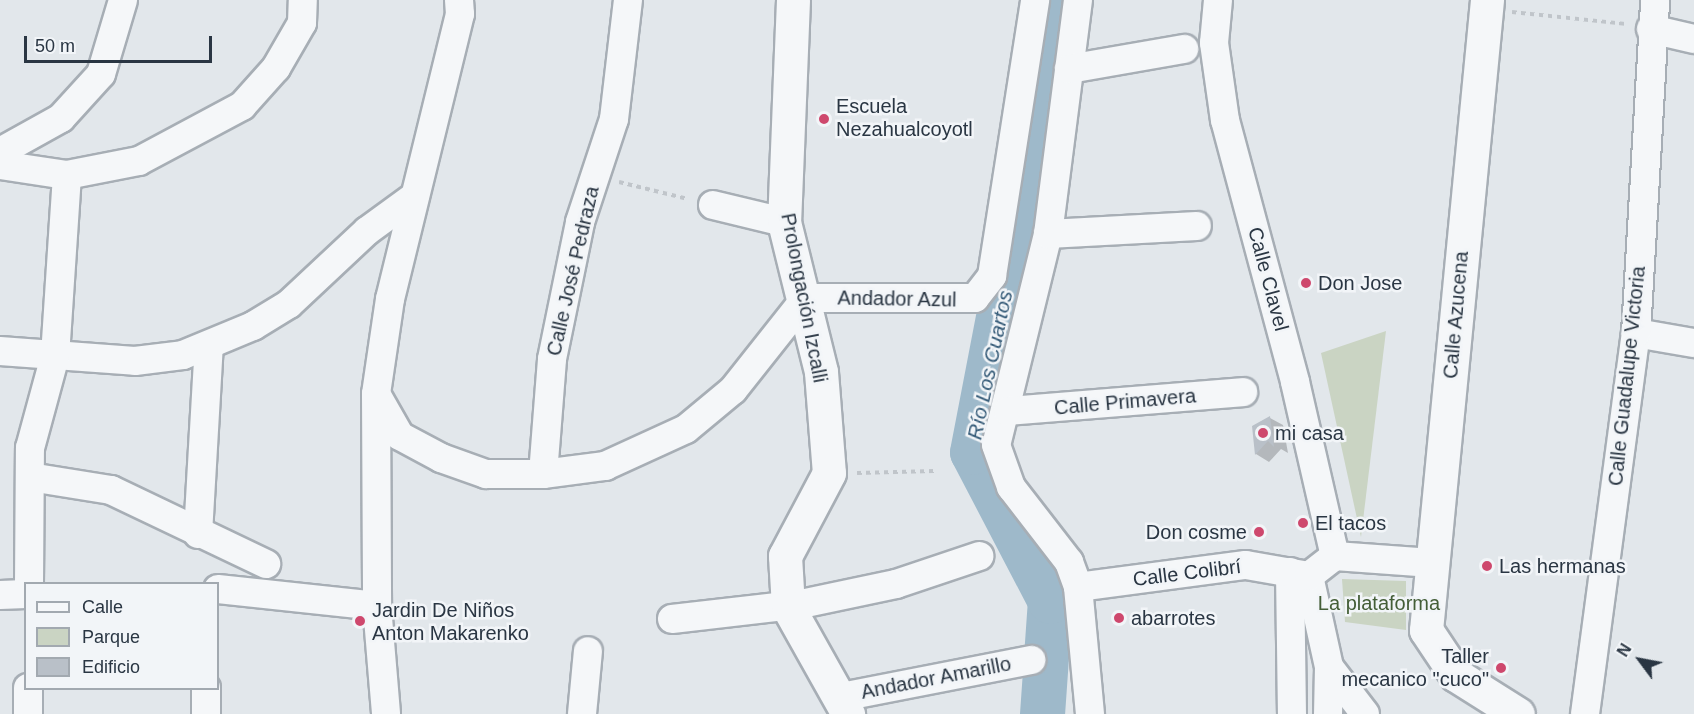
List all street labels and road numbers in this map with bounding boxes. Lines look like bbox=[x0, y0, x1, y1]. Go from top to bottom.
street label: Calle José Pedraza bbox=[542, 184, 604, 358]
street label: Prolongación Izcalli bbox=[776, 211, 832, 385]
street label: Calle Clavel bbox=[1243, 224, 1293, 334]
street label: Calle Azucena bbox=[1438, 250, 1474, 380]
street label: Calle Guadalupe Victoria bbox=[1604, 265, 1650, 487]
street label: Andador Azul bbox=[837, 286, 957, 312]
street label: Calle Primavera bbox=[1053, 384, 1197, 420]
street label: Calle Colibrí bbox=[1131, 554, 1243, 592]
street label: Andador Amarillo bbox=[858, 652, 1014, 704]

